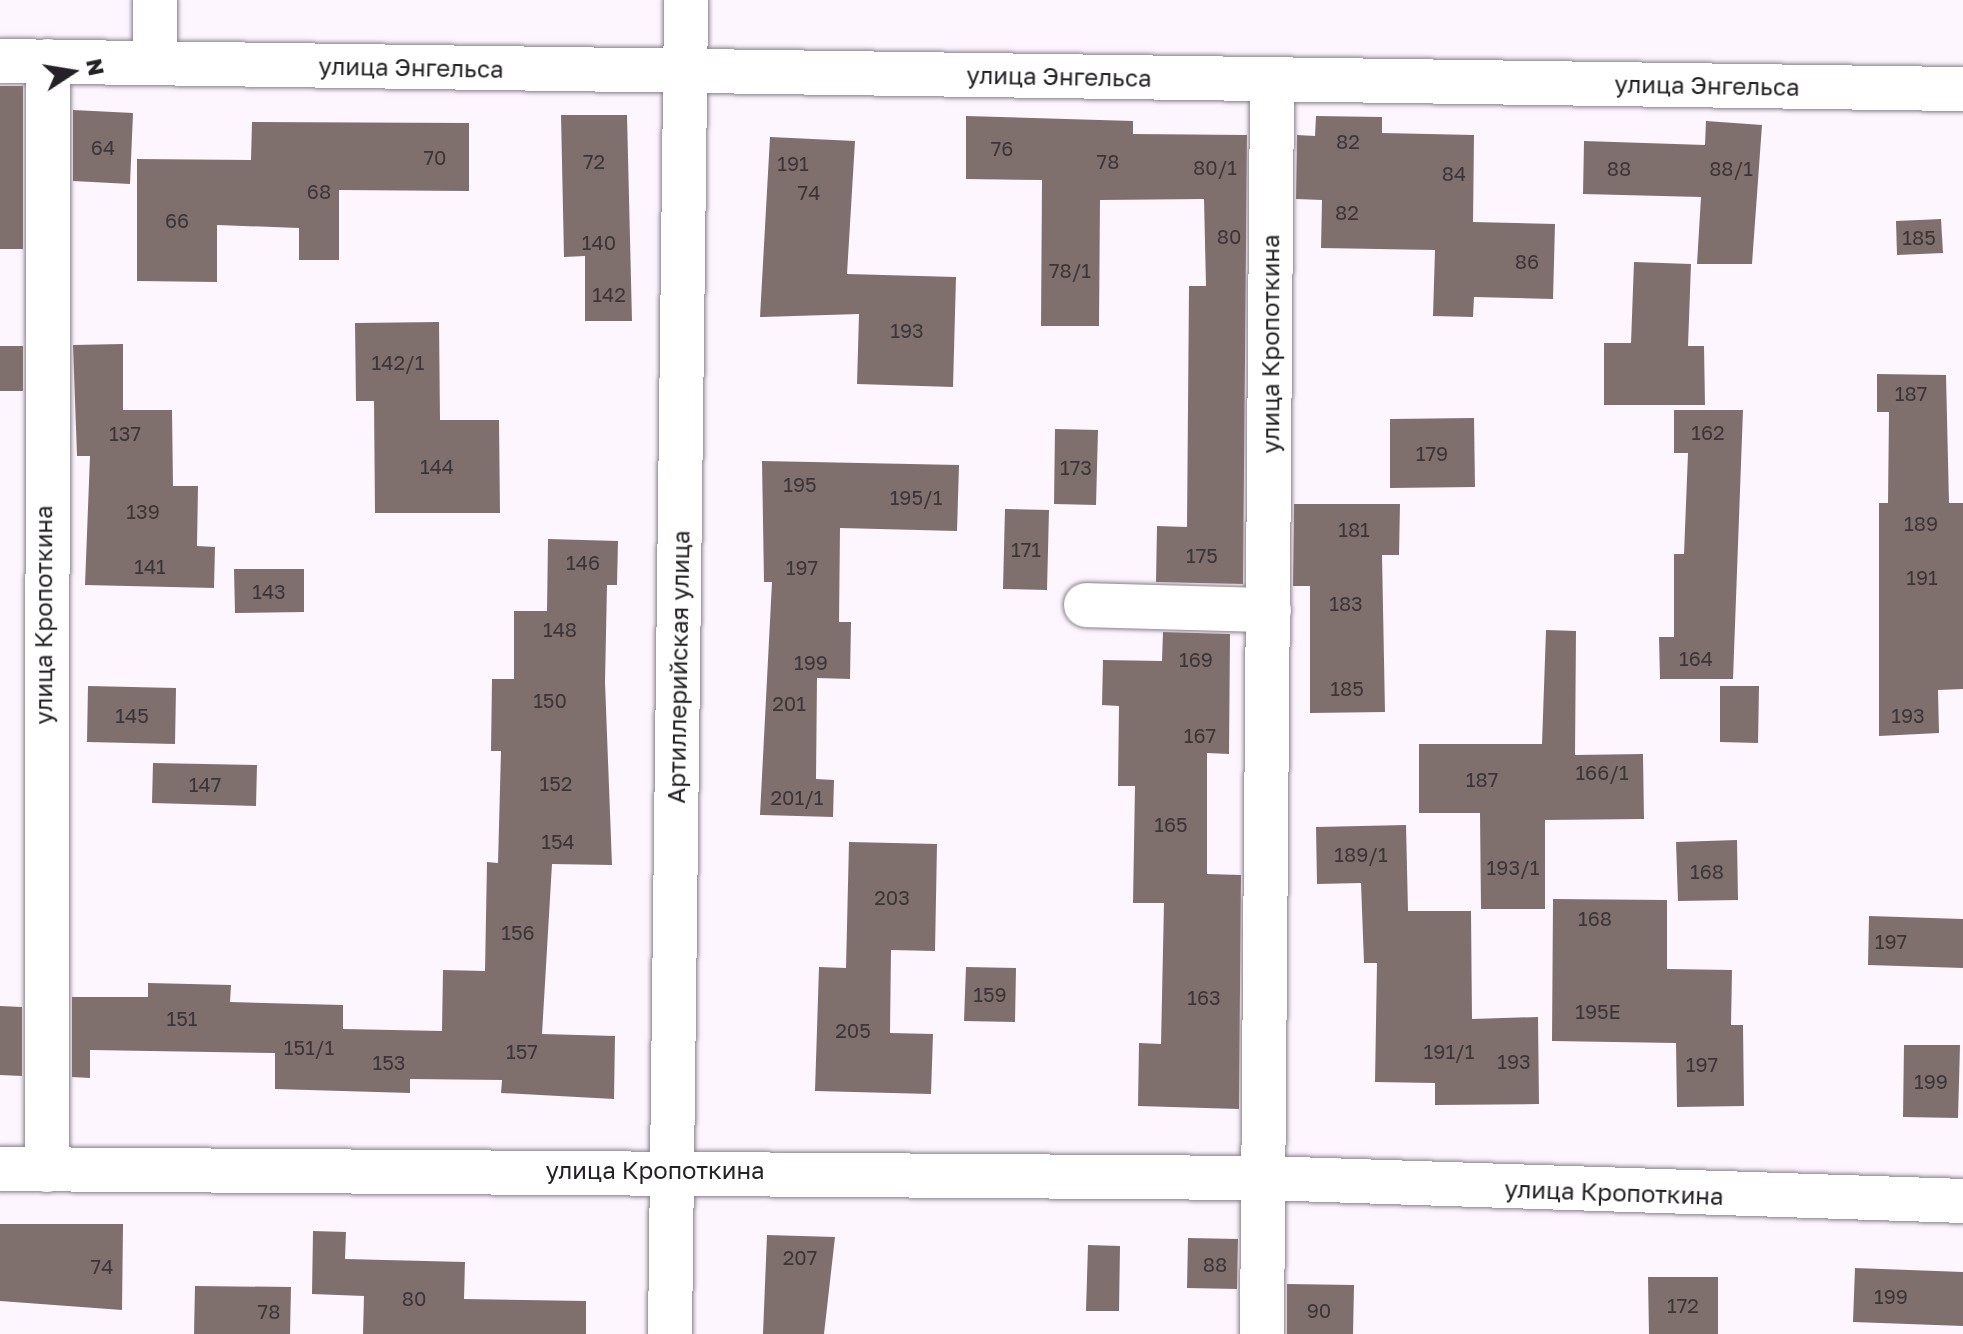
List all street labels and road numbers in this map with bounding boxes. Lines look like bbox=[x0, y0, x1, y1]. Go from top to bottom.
street label: улица Энгельса bbox=[318, 51, 504, 83]
street label: улица Энгельса bbox=[966, 60, 1152, 92]
street label: улица Энгельса bbox=[1614, 69, 1800, 101]
street label: улица Кропоткина bbox=[1256, 234, 1284, 454]
street label: улица Кропоткина bbox=[29, 505, 57, 725]
street label: Артиллерийская улица bbox=[661, 530, 695, 804]
street label: улица Кропоткина bbox=[545, 1156, 765, 1184]
street label: улица Кропоткина bbox=[1504, 1174, 1724, 1210]

